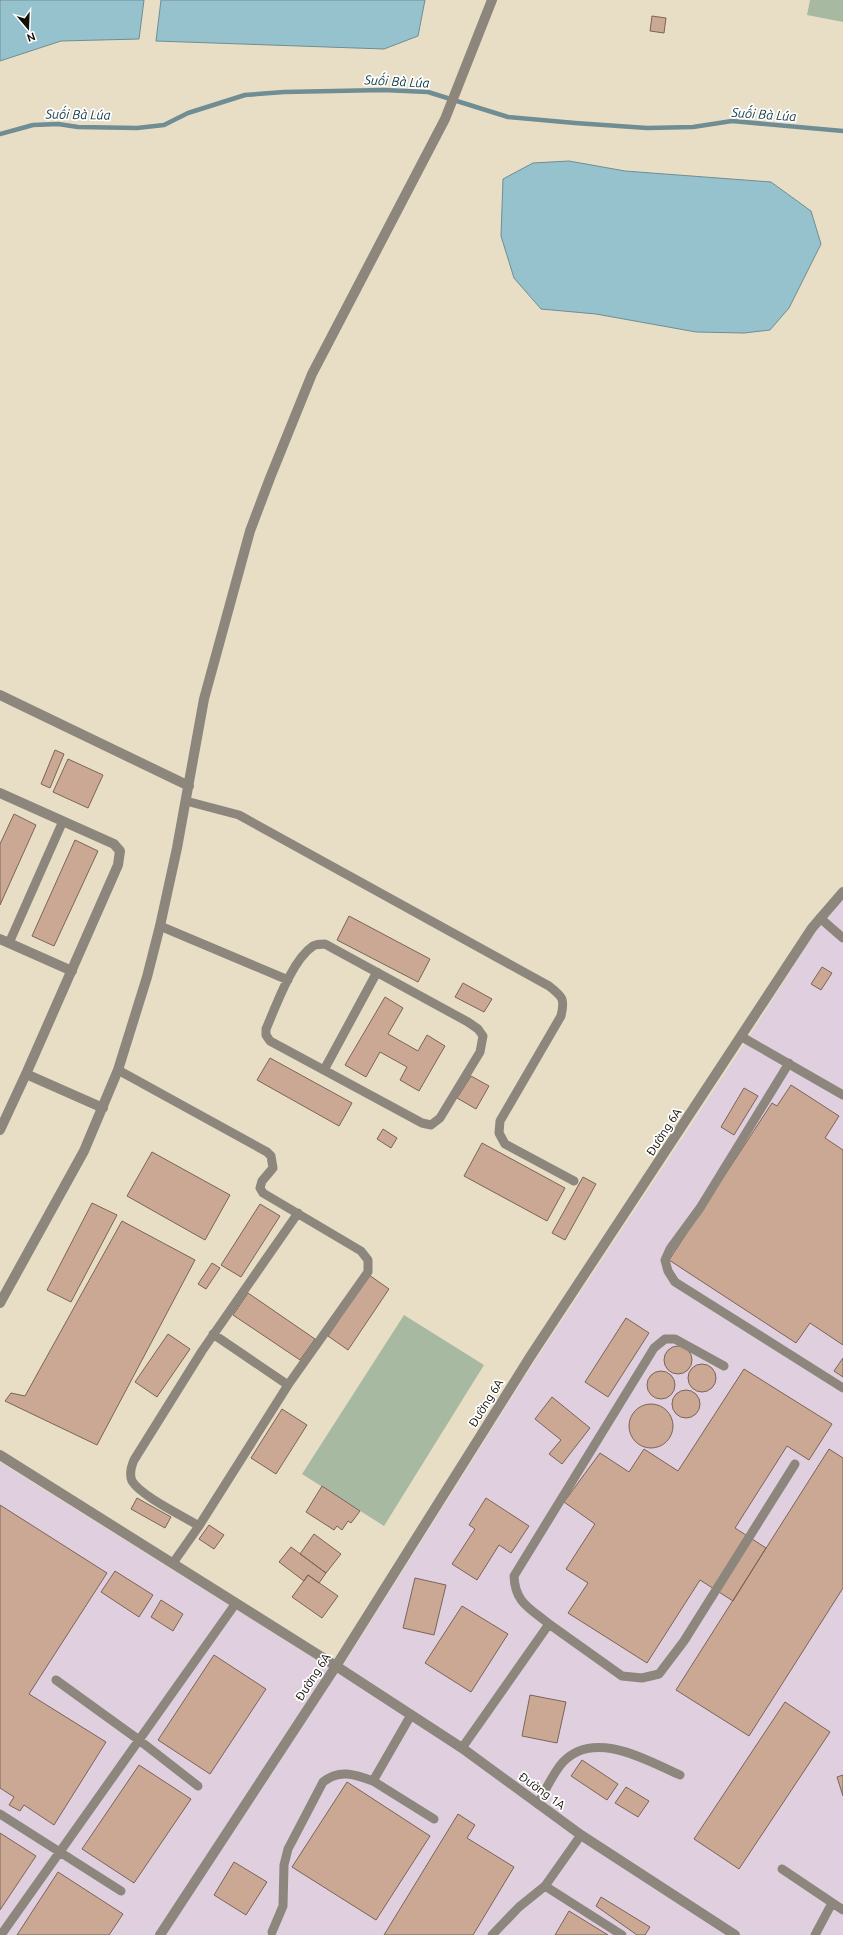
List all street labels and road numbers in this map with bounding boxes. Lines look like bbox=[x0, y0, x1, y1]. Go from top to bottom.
street label: Đường 6A bbox=[643, 1105, 684, 1158]
street label: Đường 6A bbox=[466, 1376, 505, 1429]
street label: Đường 6A bbox=[292, 1650, 333, 1703]
street label: Đường 1A bbox=[517, 1770, 568, 1812]

